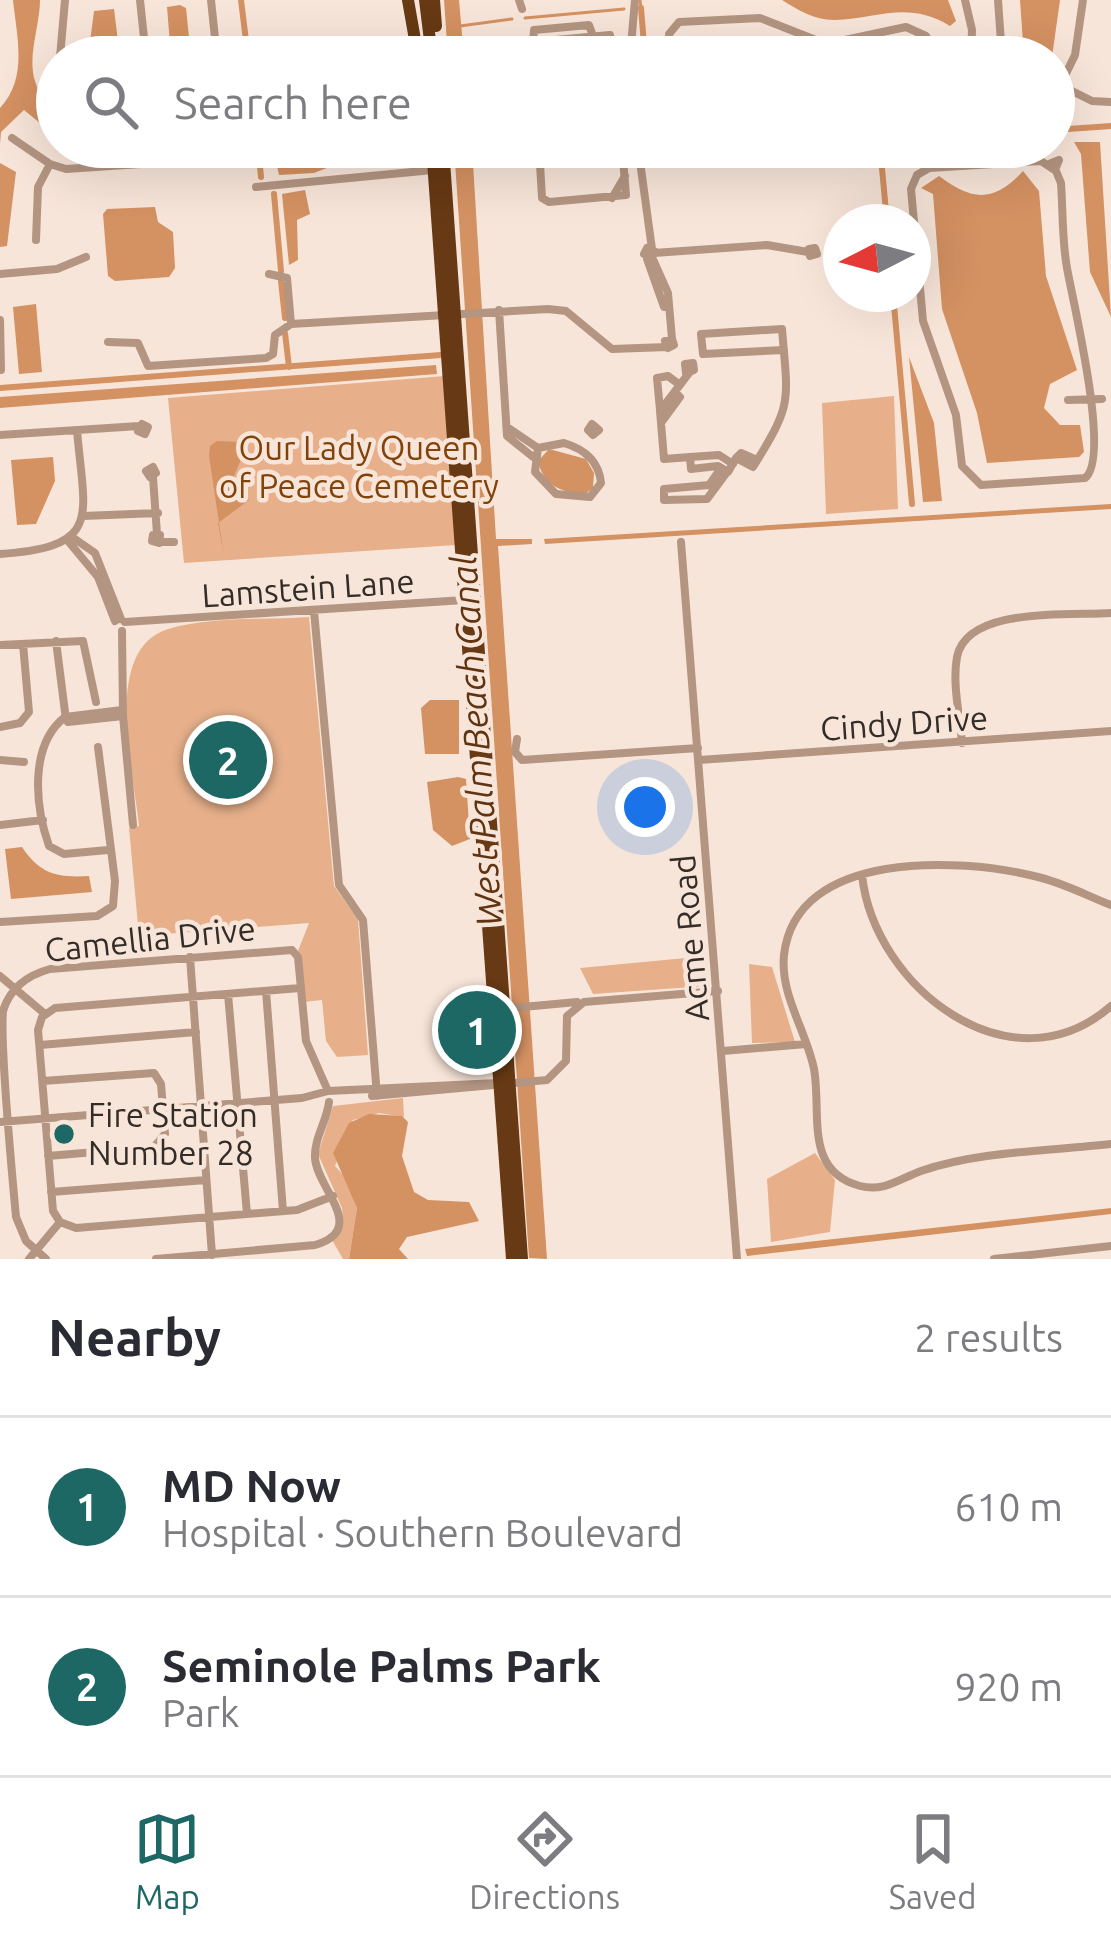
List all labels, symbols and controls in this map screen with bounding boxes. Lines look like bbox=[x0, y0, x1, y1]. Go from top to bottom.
search box bbox=[36, 36, 1075, 168]
icon: search bbox=[78, 69, 144, 135]
text: Search here bbox=[174, 77, 412, 128]
north arrow bbox=[823, 204, 931, 312]
park label: Our Lady Queen of Peace Cemetery bbox=[219, 429, 499, 504]
water label: West Palm Beach Canal bbox=[442, 554, 509, 928]
street label: Lamstein Lane bbox=[200, 562, 415, 613]
street label: Cindy Drive bbox=[819, 698, 989, 747]
pin: 2 bbox=[189, 715, 267, 805]
your location bbox=[615, 777, 675, 837]
street label: Acme Road bbox=[664, 853, 715, 1023]
street label: Camellia Drive bbox=[43, 909, 257, 968]
pin: 1 bbox=[438, 985, 516, 1075]
place label: Fire Station Number 28 bbox=[88, 1096, 258, 1171]
marker: Fire Station Number 28 bbox=[51, 1121, 77, 1147]
text: Nearby bbox=[48, 1308, 221, 1366]
text: 2 results bbox=[914, 1316, 1063, 1359]
text: MD Now bbox=[162, 1460, 341, 1511]
text: 1 bbox=[76, 1485, 98, 1528]
text: 610 m bbox=[954, 1485, 1063, 1528]
text: Hospital · Southern Boulevard bbox=[162, 1511, 683, 1554]
text: Seminole Palms Park bbox=[162, 1640, 601, 1691]
text: 2 bbox=[76, 1665, 98, 1708]
text: 920 m bbox=[954, 1665, 1063, 1708]
text: Park bbox=[162, 1691, 240, 1734]
tab: Map bbox=[134, 1806, 200, 1915]
tab: Directions bbox=[469, 1806, 620, 1915]
tab: Saved bbox=[889, 1806, 977, 1915]

